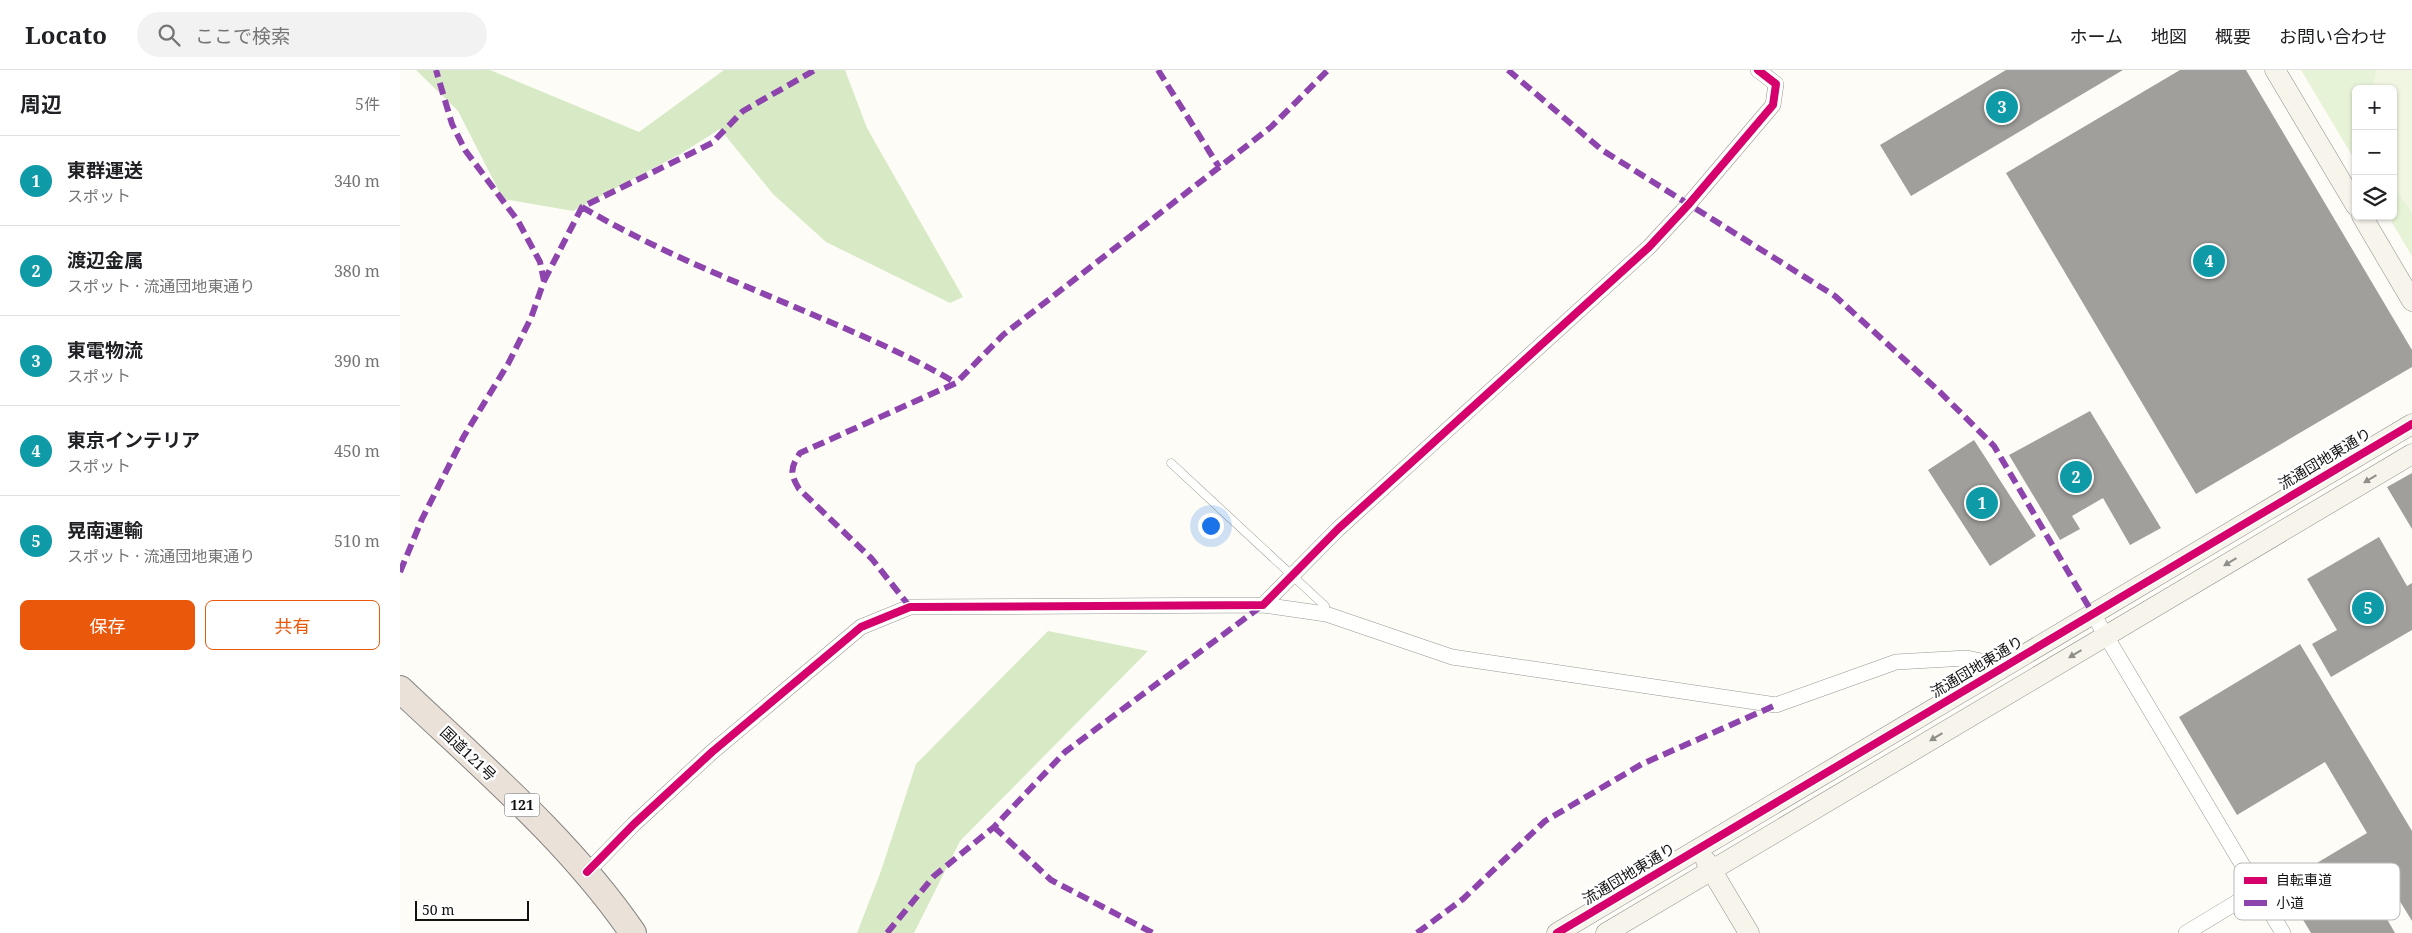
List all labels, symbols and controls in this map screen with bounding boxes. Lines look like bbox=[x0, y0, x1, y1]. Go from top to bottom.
search box bbox=[137, 12, 487, 57]
text: Locato bbox=[25, 18, 107, 51]
icon: search bbox=[155, 21, 183, 49]
text: ここで検索 bbox=[195, 23, 290, 49]
text: ホーム bbox=[2070, 24, 2123, 48]
text: 地図 bbox=[2151, 24, 2187, 48]
text: 概要 bbox=[2215, 24, 2251, 48]
text: お問い合わせ bbox=[2279, 24, 2387, 48]
map controls bbox=[2352, 85, 2397, 220]
button: + bbox=[2352, 85, 2397, 130]
pin: 3 bbox=[1986, 88, 2018, 126]
text: 周辺 bbox=[20, 90, 62, 118]
text: 5件 bbox=[355, 93, 380, 115]
button: − bbox=[2352, 130, 2397, 175]
text: 東群運送 bbox=[67, 157, 143, 183]
text: 1 bbox=[31, 170, 41, 192]
text: 340 m bbox=[334, 170, 380, 192]
button: layers bbox=[2352, 175, 2397, 220]
text: スポット bbox=[67, 185, 131, 207]
pin: 4 bbox=[2193, 242, 2225, 280]
text: 渡辺金属 bbox=[67, 247, 143, 273]
text: 2 bbox=[31, 260, 41, 282]
text: 380 m bbox=[334, 260, 380, 282]
text: スポット · 流通団地東通り bbox=[67, 275, 255, 297]
text: 東電物流 bbox=[67, 337, 143, 363]
text: 3 bbox=[31, 350, 41, 372]
text: 390 m bbox=[334, 350, 380, 372]
text: スポット bbox=[67, 365, 131, 387]
street label: 流通団地東通り bbox=[2274, 423, 2375, 494]
text: 東京インテリア bbox=[67, 427, 200, 453]
text: 4 bbox=[31, 440, 41, 462]
text: 450 m bbox=[334, 440, 380, 462]
text: スポット bbox=[67, 455, 131, 477]
pin: 2 bbox=[2060, 458, 2092, 496]
one-way arrow bbox=[2364, 475, 2377, 484]
pin: 1 bbox=[1966, 484, 1998, 522]
your location bbox=[1198, 513, 1224, 539]
text: 晃南運輸 bbox=[67, 517, 143, 543]
text: 5 bbox=[31, 530, 41, 552]
text: 510 m bbox=[334, 530, 380, 552]
text: スポット · 流通団地東通り bbox=[67, 545, 255, 567]
one-way arrow bbox=[2224, 557, 2237, 566]
pin: 5 bbox=[2352, 589, 2384, 627]
button: 保存 bbox=[20, 600, 195, 650]
button: 共有 bbox=[205, 600, 380, 650]
street label: 流通団地東通り bbox=[1926, 631, 2027, 702]
one-way arrow bbox=[2069, 649, 2082, 658]
street label: 国道121号 bbox=[437, 722, 501, 785]
one-way arrow bbox=[1929, 733, 1942, 742]
road number: 121 bbox=[504, 794, 540, 816]
street label: 流通団地東通り bbox=[1578, 838, 1679, 909]
legend bbox=[2234, 863, 2400, 920]
text: 自転車道 bbox=[2276, 870, 2332, 889]
text: 小道 bbox=[2276, 893, 2304, 912]
scale bar bbox=[415, 898, 529, 921]
text: 50 m bbox=[422, 900, 455, 919]

